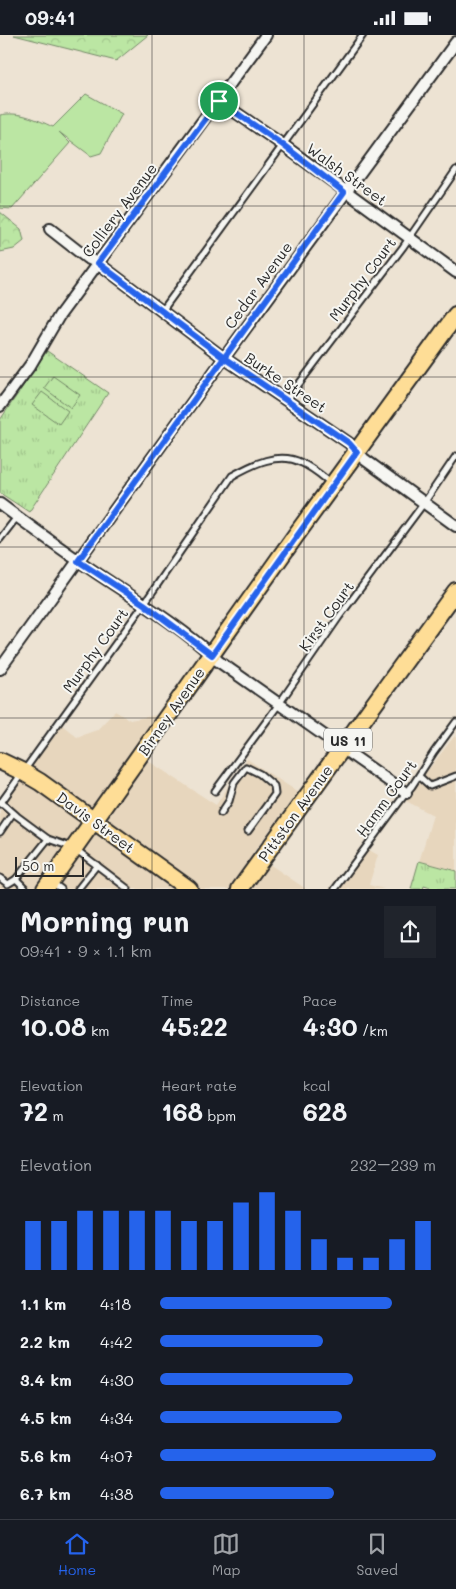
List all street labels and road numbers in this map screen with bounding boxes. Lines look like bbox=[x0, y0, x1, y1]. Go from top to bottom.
street label: Walsh Street bbox=[303, 138, 391, 210]
street label: Colliery Avenue bbox=[77, 159, 161, 261]
street label: Murphy Court bbox=[324, 233, 400, 325]
street label: Cedar Avenue bbox=[220, 237, 296, 333]
street label: Burke Street bbox=[241, 347, 331, 417]
street label: Kirst Court bbox=[294, 577, 358, 655]
street label: Murphy Court bbox=[58, 604, 132, 696]
street label: Birney Avenue bbox=[133, 663, 209, 759]
road number: US 11 bbox=[324, 729, 372, 751]
street label: Hamm Court bbox=[351, 755, 421, 841]
street label: Pittston Avenue bbox=[253, 761, 337, 865]
street label: Davis Street bbox=[53, 787, 139, 857]

